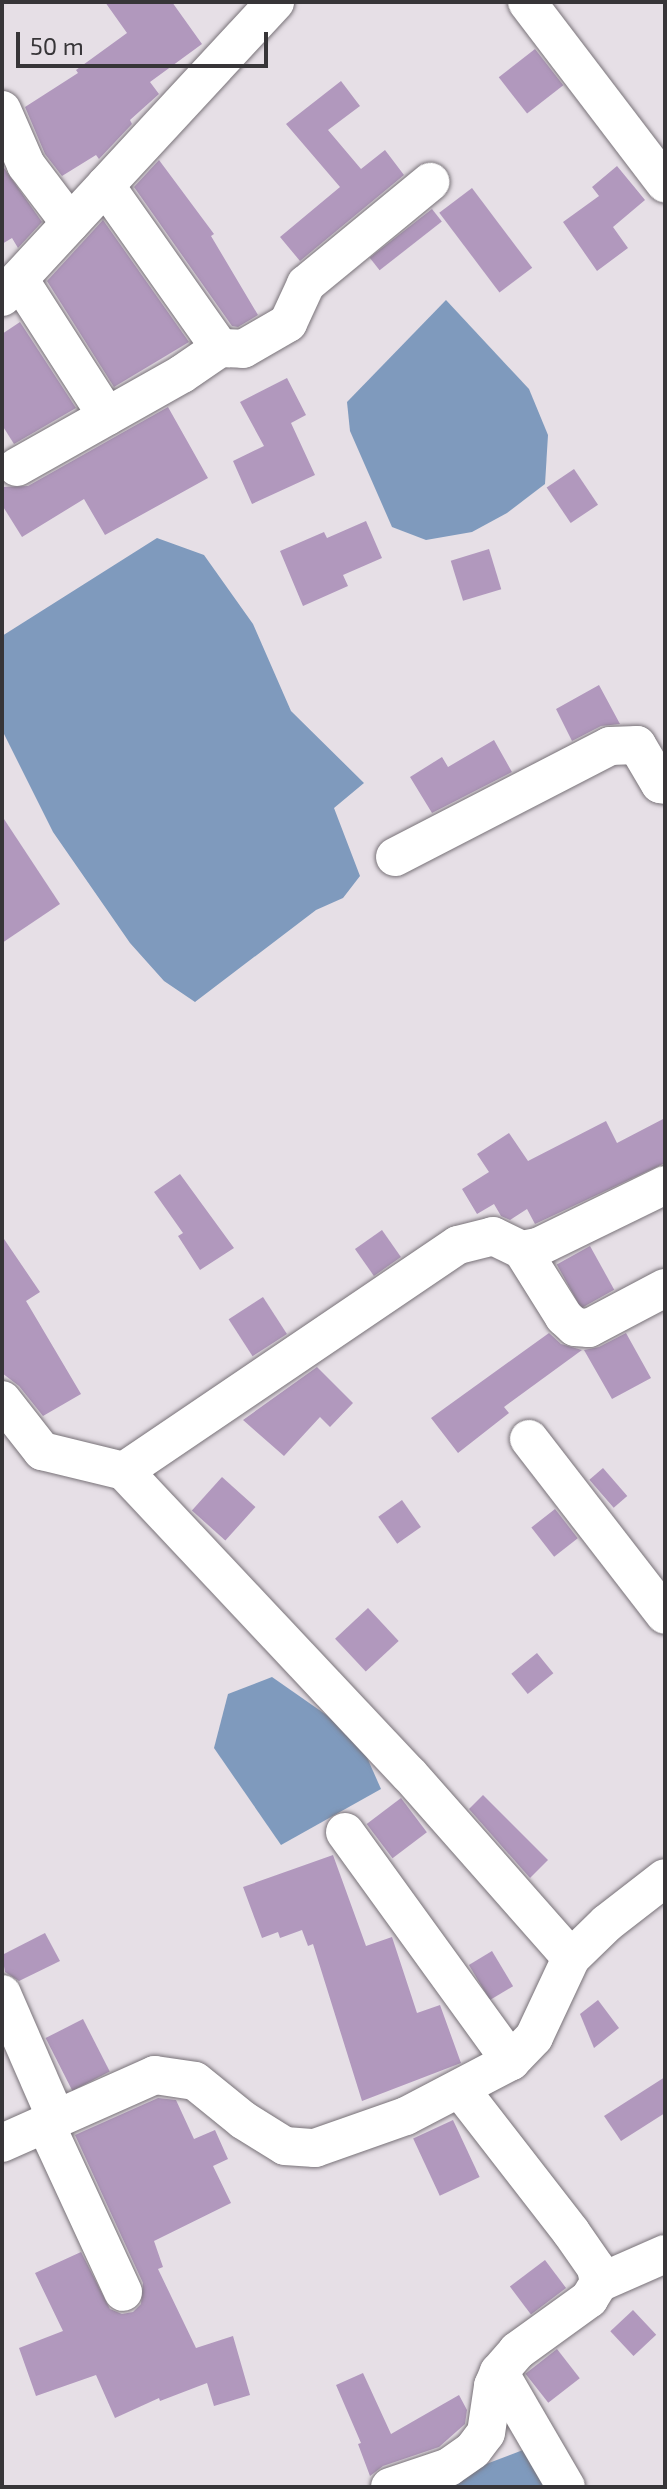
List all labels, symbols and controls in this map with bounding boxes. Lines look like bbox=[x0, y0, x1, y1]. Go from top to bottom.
scale bar bbox=[20, 16, 272, 66]
text: 50 m bbox=[30, 31, 84, 60]

